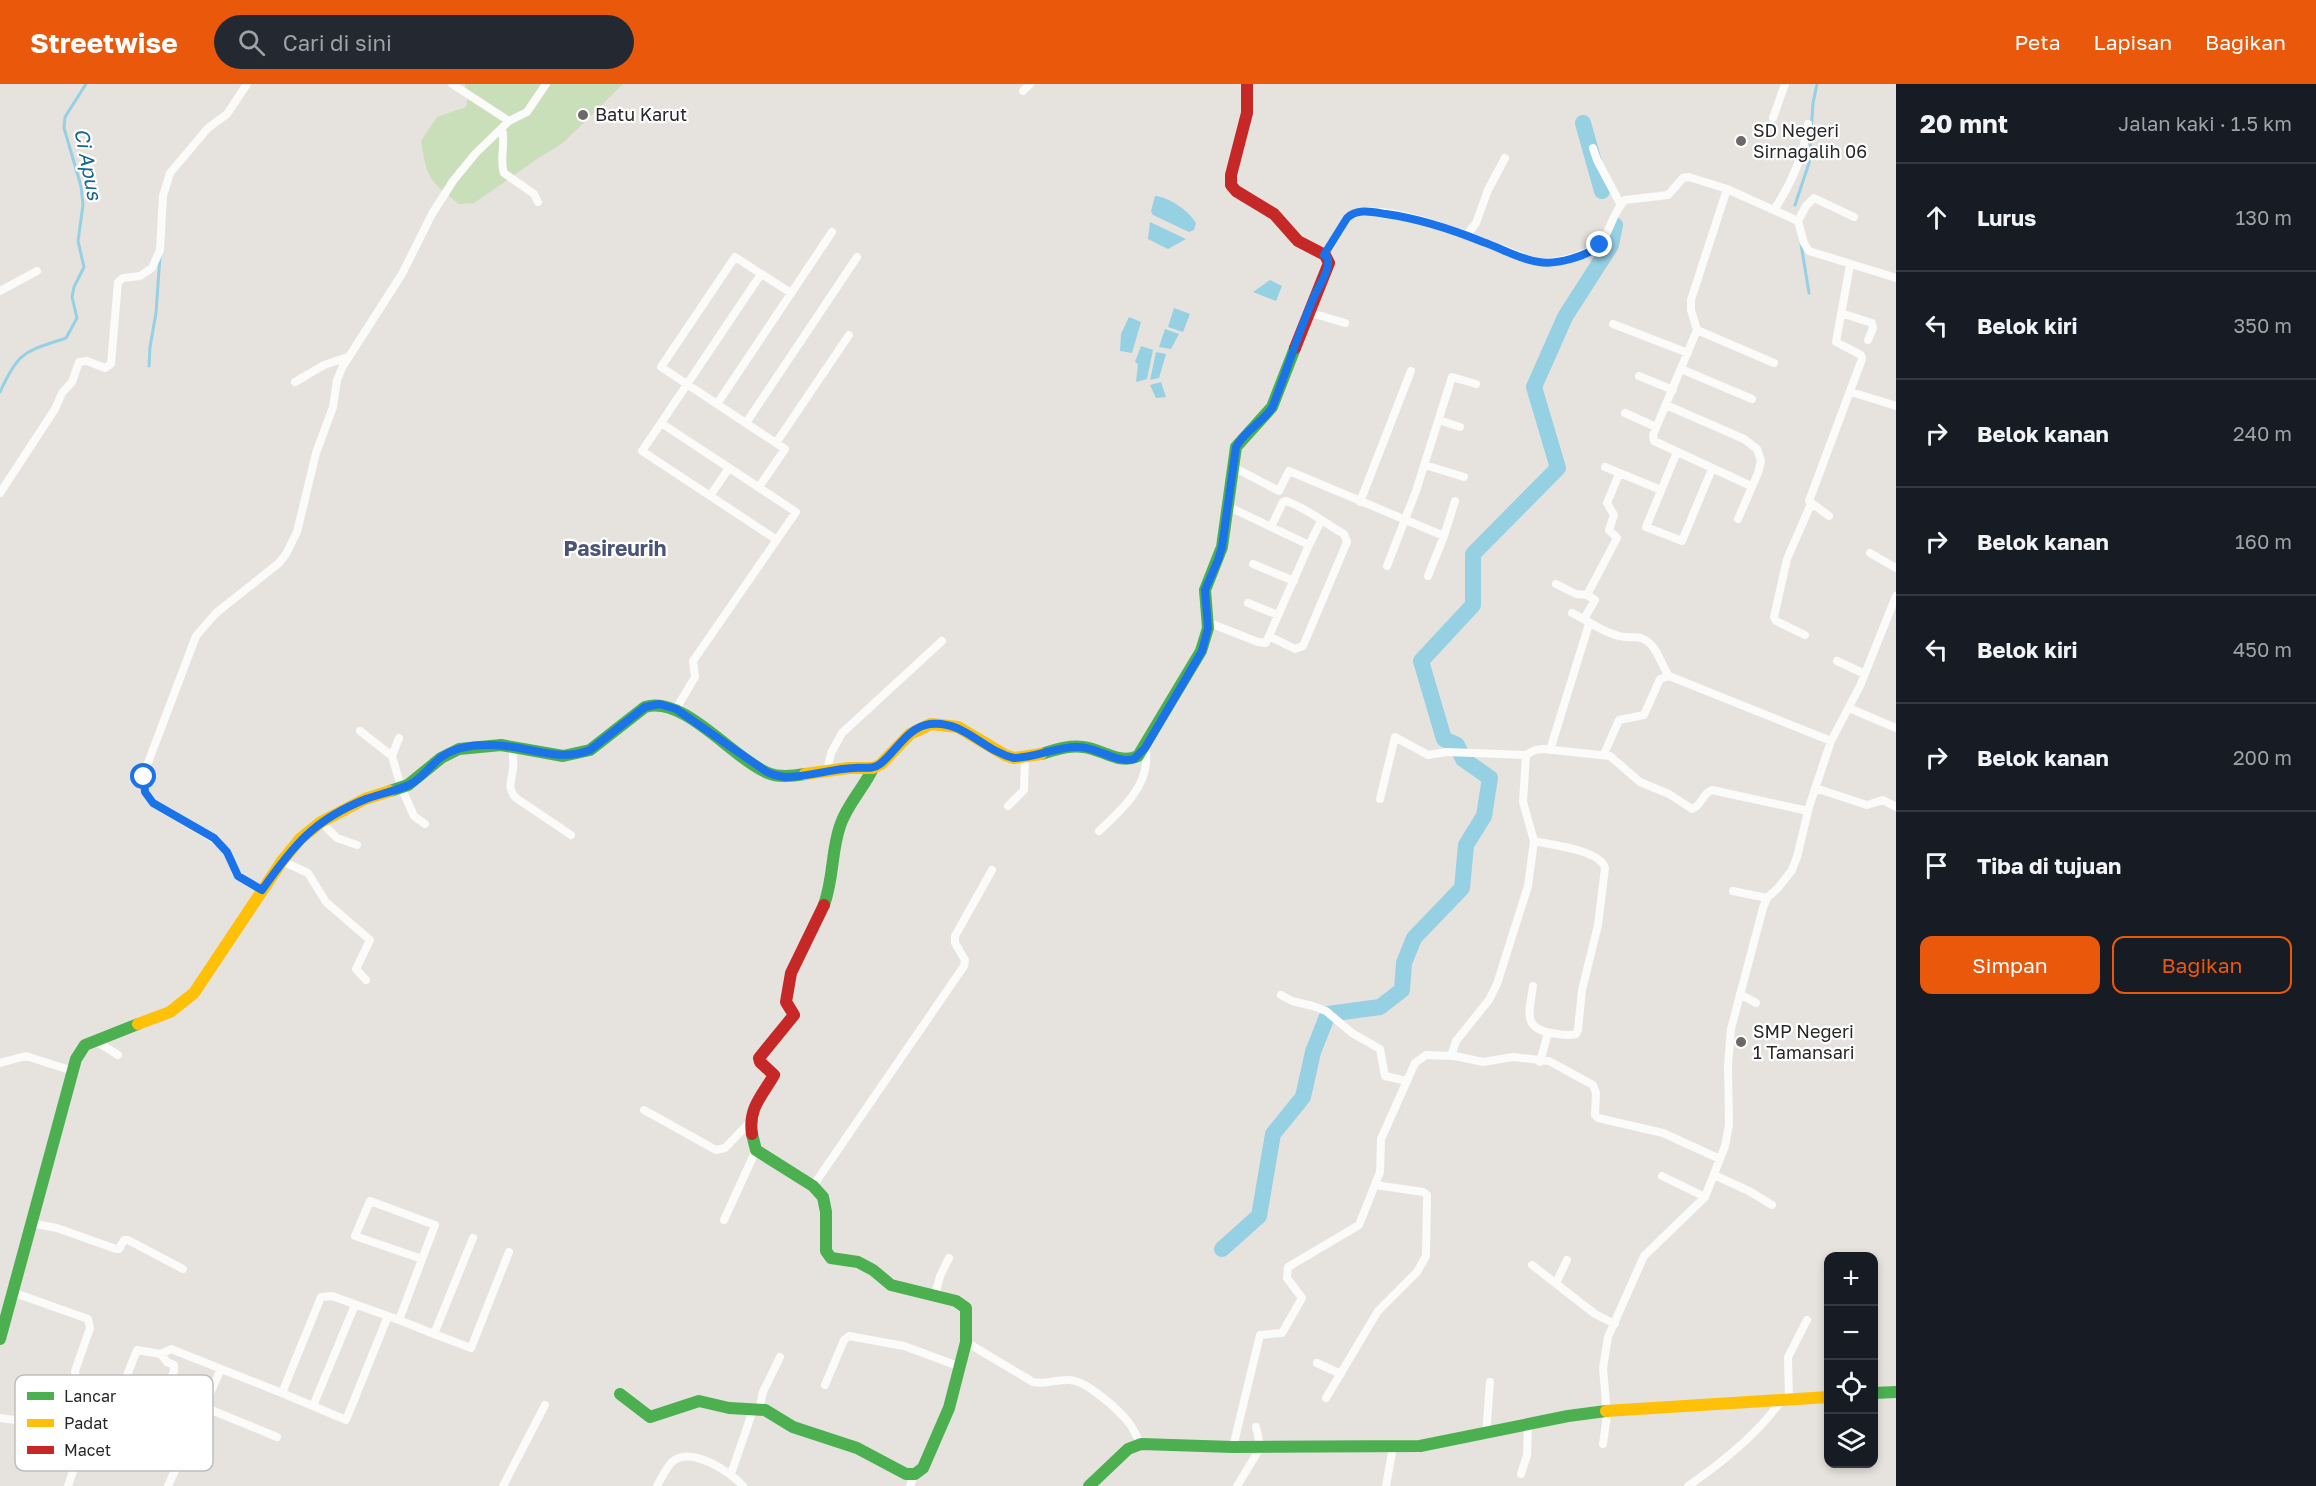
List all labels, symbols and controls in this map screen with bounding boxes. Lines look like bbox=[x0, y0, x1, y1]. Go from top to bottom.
search box bbox=[214, 15, 634, 69]
text: Streetwise bbox=[30, 26, 178, 59]
icon: search bbox=[235, 26, 268, 59]
text: Cari di sini bbox=[283, 29, 392, 56]
text: Peta bbox=[2015, 29, 2061, 55]
text: Lapisan bbox=[2094, 29, 2172, 55]
text: Bagikan bbox=[2205, 29, 2286, 55]
place label: Batu Karut bbox=[595, 103, 687, 125]
marker: Batu Karut bbox=[576, 108, 590, 122]
text: 20 mnt bbox=[1920, 108, 2008, 139]
text: Jalan kaki · 1.5 km bbox=[2118, 111, 2292, 135]
place label: SD Negeri Sirnagalih 06 bbox=[1753, 119, 1867, 162]
water label: Ci Apus bbox=[70, 126, 108, 203]
marker: SD Negeri Sirnagalih 06 bbox=[1734, 134, 1748, 148]
icon: ahead bbox=[1920, 201, 1953, 234]
text: Lurus bbox=[1977, 204, 2036, 231]
text: 130 m bbox=[2236, 205, 2292, 229]
route end bbox=[1586, 231, 1612, 257]
icon: left bbox=[1920, 309, 1953, 342]
text: Belok kiri bbox=[1977, 312, 2078, 339]
text: 350 m bbox=[2234, 313, 2292, 337]
icon: right bbox=[1920, 417, 1953, 450]
text: Belok kanan bbox=[1977, 420, 2109, 447]
text: 240 m bbox=[2233, 421, 2292, 445]
icon: right bbox=[1920, 525, 1953, 558]
text: Belok kanan bbox=[1977, 528, 2109, 555]
text: 160 m bbox=[2235, 529, 2292, 553]
district label: Pasireurih bbox=[564, 535, 666, 561]
icon: left bbox=[1920, 633, 1953, 666]
text: Belok kiri bbox=[1977, 636, 2078, 663]
text: 450 m bbox=[2233, 637, 2292, 661]
icon: right bbox=[1920, 741, 1953, 774]
text: Belok kanan bbox=[1977, 744, 2109, 771]
text: 200 m bbox=[2233, 745, 2292, 769]
route start bbox=[130, 763, 156, 789]
icon: arrive bbox=[1920, 849, 1953, 882]
text: Tiba di tujuan bbox=[1977, 852, 2121, 879]
button: Simpan bbox=[1920, 936, 2100, 994]
button: Bagikan bbox=[2112, 936, 2292, 994]
place label: SMP Negeri 1 Tamansari bbox=[1753, 1020, 1855, 1063]
marker: SMP Negeri 1 Tamansari bbox=[1734, 1035, 1748, 1049]
map controls bbox=[1824, 1252, 1878, 1468]
button: + bbox=[1824, 1252, 1878, 1306]
button: − bbox=[1824, 1306, 1878, 1360]
button: locate bbox=[1824, 1360, 1878, 1414]
legend bbox=[15, 1375, 213, 1471]
text: Lancar bbox=[64, 1386, 116, 1406]
text: Padat bbox=[64, 1413, 108, 1433]
button: layers bbox=[1824, 1414, 1878, 1468]
text: Macet bbox=[64, 1440, 111, 1460]

